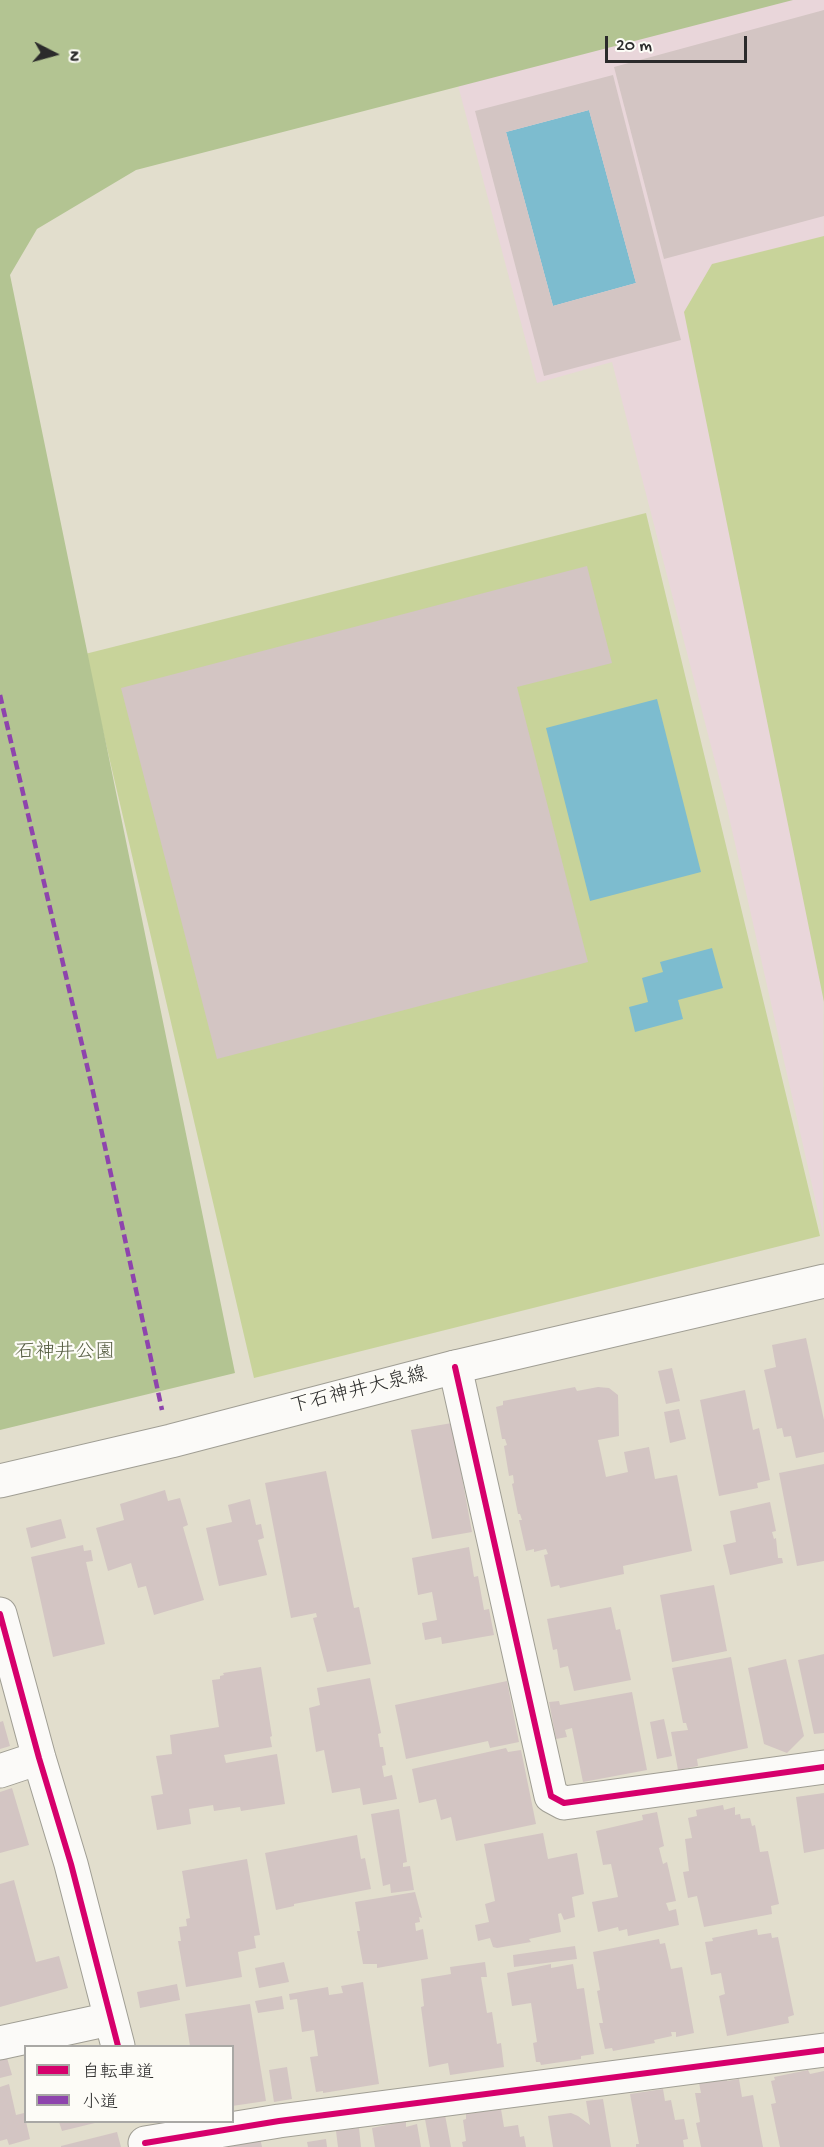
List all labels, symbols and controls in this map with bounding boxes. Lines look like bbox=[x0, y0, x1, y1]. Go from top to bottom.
north arrow bbox=[24, 24, 84, 84]
scale bar bbox=[608, 24, 750, 62]
text: 20 m bbox=[616, 36, 652, 57]
text: N bbox=[62, 50, 82, 62]
park label: 石神井公園 bbox=[15, 1342, 115, 1366]
street label: 下石神井大泉線 bbox=[288, 1363, 430, 1421]
legend bbox=[24, 2045, 234, 2123]
text: 自転車道 bbox=[82, 2063, 154, 2084]
text: 小道 bbox=[82, 2093, 118, 2114]

